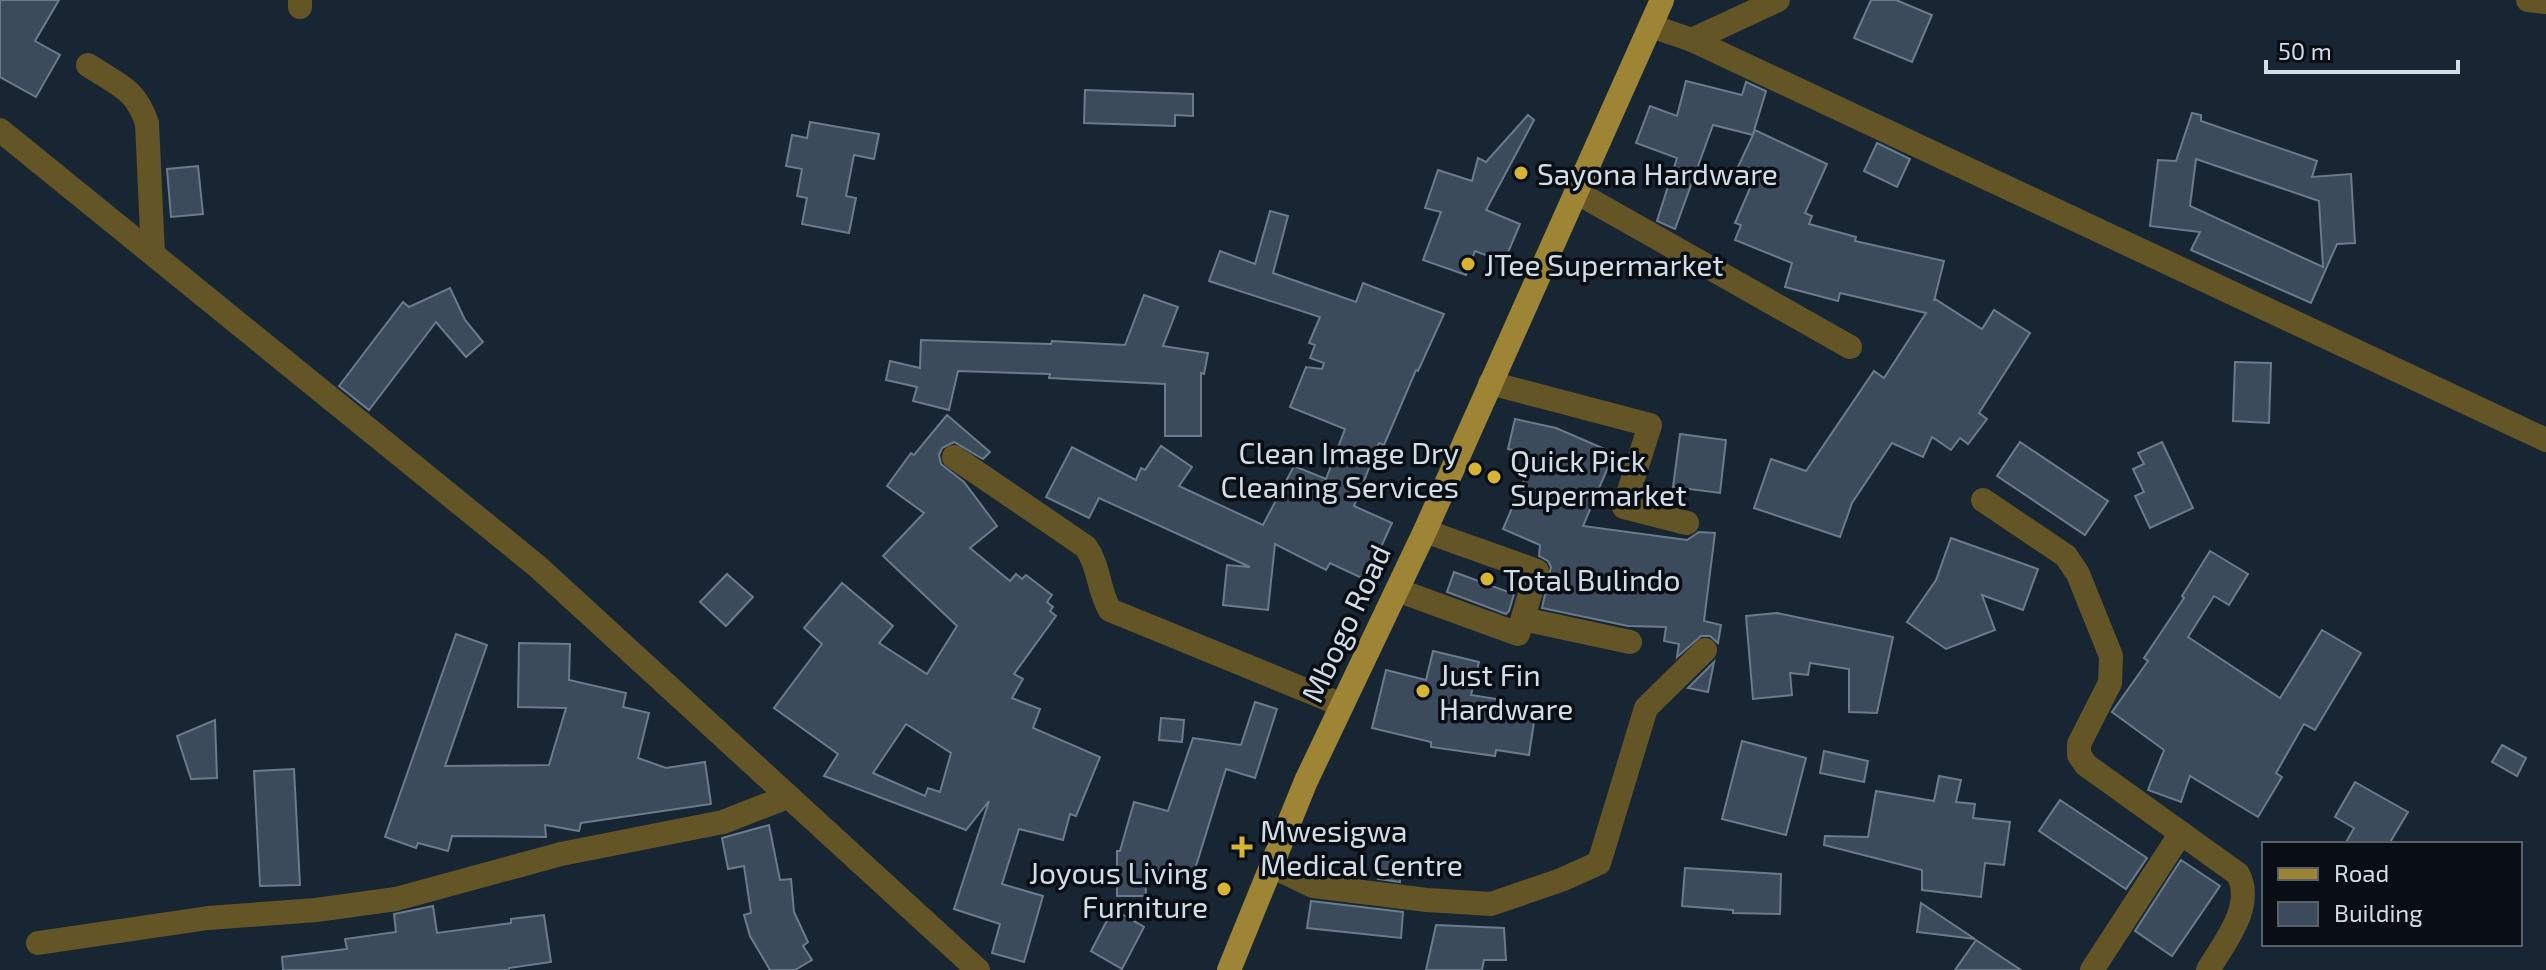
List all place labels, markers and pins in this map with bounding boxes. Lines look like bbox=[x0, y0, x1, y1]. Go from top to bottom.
place label: Sayona Hardware bbox=[1537, 155, 1778, 191]
marker: Sayona Hardware bbox=[1512, 164, 1530, 182]
place label: JTee Supermarket bbox=[1484, 246, 1724, 282]
marker: JTee Supermarket bbox=[1459, 255, 1477, 273]
place label: Clean Image Dry Cleaning Services bbox=[1221, 434, 1459, 504]
place label: Quick Pick Supermarket bbox=[1510, 442, 1687, 512]
marker: Clean Image Dry Cleaning Services bbox=[1466, 460, 1484, 478]
marker: Quick Pick Supermarket bbox=[1485, 468, 1503, 486]
place label: Total Bulindo bbox=[1503, 561, 1681, 597]
marker: Total Bulindo bbox=[1478, 570, 1496, 588]
place label: Just Fin Hardware bbox=[1439, 656, 1573, 726]
marker: Just Fin Hardware bbox=[1414, 682, 1432, 700]
place label: Mwesigwa Medical Centre bbox=[1260, 812, 1463, 882]
marker: Mwesigwa Medical Centre bbox=[1231, 836, 1253, 858]
place label: Joyous Living Furniture bbox=[1029, 854, 1208, 924]
marker: Joyous Living Furniture bbox=[1215, 880, 1233, 898]

